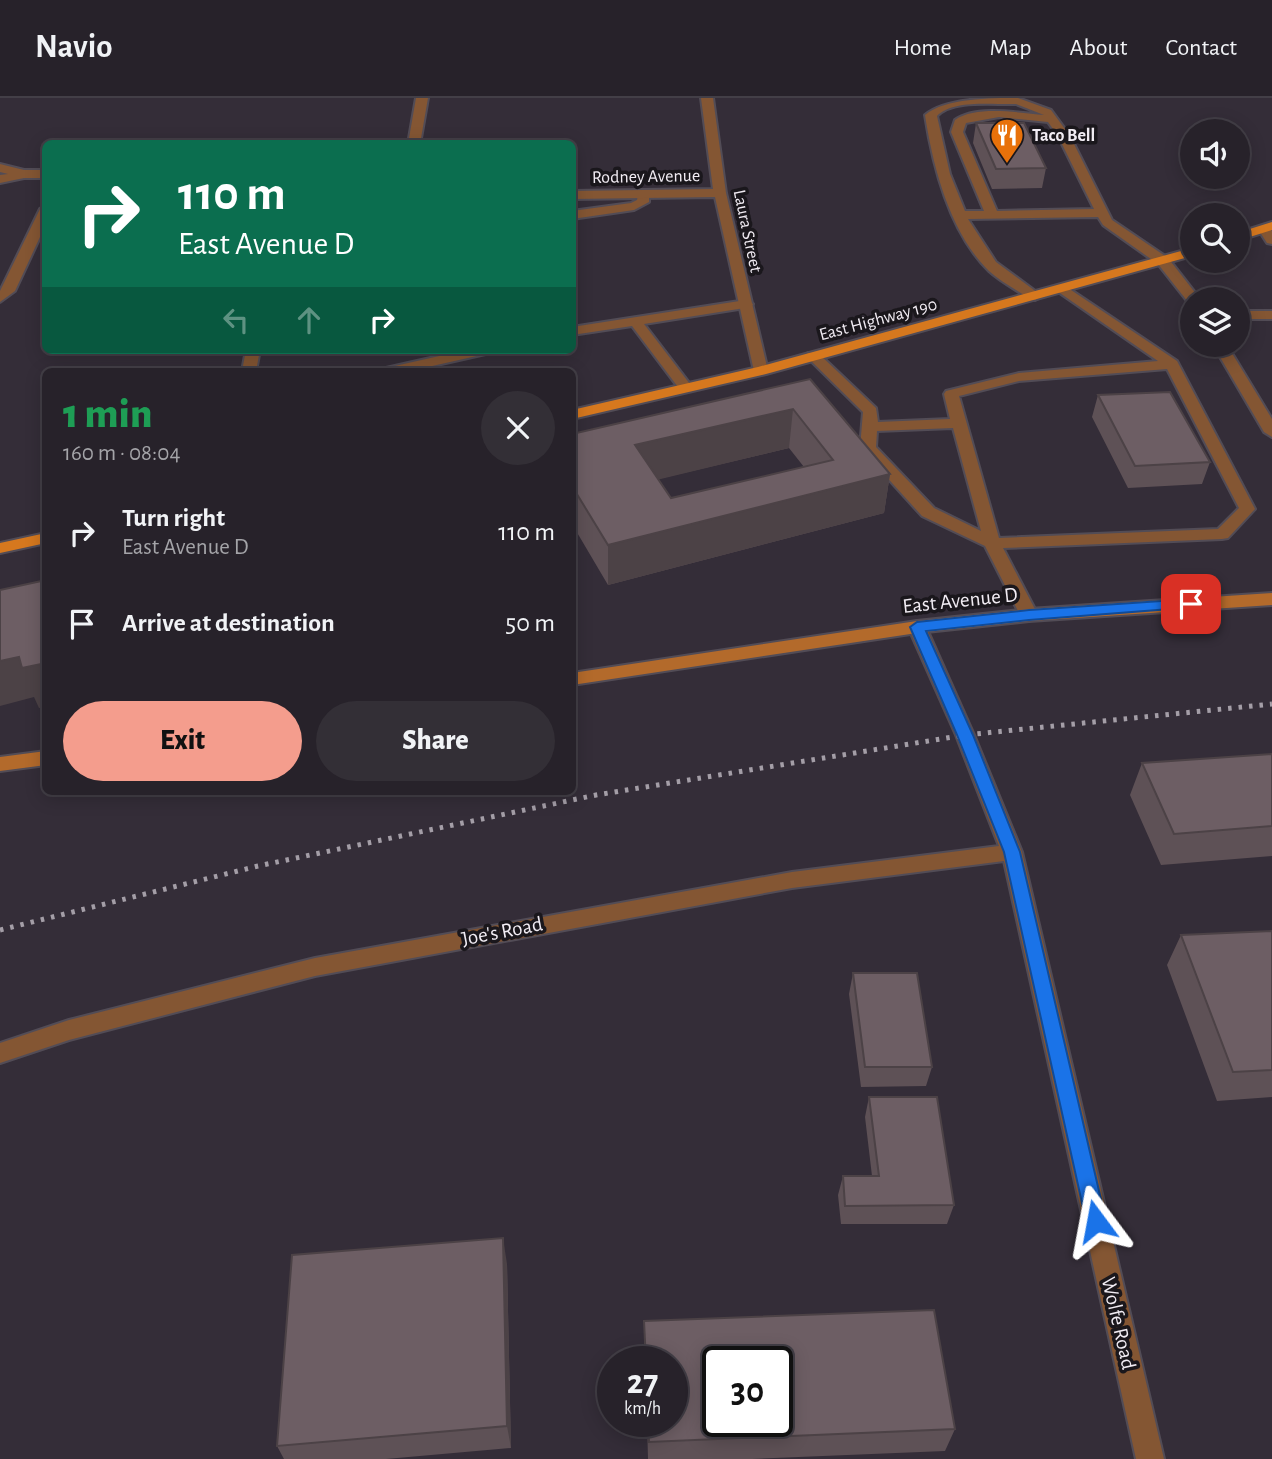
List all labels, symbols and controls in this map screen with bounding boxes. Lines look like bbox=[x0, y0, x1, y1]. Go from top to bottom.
text: Navio bbox=[35, 31, 113, 64]
text: Home bbox=[894, 36, 952, 60]
text: Map bbox=[990, 36, 1032, 60]
text: About bbox=[1070, 36, 1127, 60]
text: Contact bbox=[1165, 36, 1237, 60]
restaurant icon: Taco Bell bbox=[988, 116, 1026, 165]
map controls bbox=[1180, 119, 1250, 357]
button: sound bbox=[1180, 119, 1250, 189]
place label: Taco Bell bbox=[1032, 127, 1095, 145]
street label: Rodney Avenue bbox=[592, 167, 700, 187]
icon: right bbox=[63, 168, 154, 259]
text: 110 m bbox=[178, 170, 286, 219]
street label: Laura Street bbox=[729, 188, 765, 274]
button: search bbox=[1180, 203, 1250, 273]
text: East Avenue D bbox=[178, 228, 354, 260]
button: layers bbox=[1180, 287, 1250, 357]
street label: East Highway 190 bbox=[817, 296, 939, 344]
icon: left bbox=[217, 301, 255, 339]
icon: ahead bbox=[290, 301, 328, 339]
icon: right bbox=[363, 301, 401, 339]
button: close bbox=[481, 391, 555, 465]
text: 1 min bbox=[63, 393, 152, 435]
text: 160 m · 08:04 bbox=[63, 442, 180, 465]
text: Turn right bbox=[122, 505, 225, 531]
icon: right bbox=[63, 514, 101, 552]
text: 110 m bbox=[498, 519, 555, 545]
text: East Avenue D bbox=[122, 536, 249, 559]
pin bbox=[1161, 574, 1221, 634]
street label: East Avenue D bbox=[901, 584, 1019, 617]
icon: arrive bbox=[1172, 585, 1210, 623]
icon: arrive bbox=[63, 605, 101, 643]
text: Arrive at destination bbox=[122, 610, 335, 636]
text: 50 m bbox=[505, 610, 555, 636]
button: Exit bbox=[63, 701, 302, 781]
button: Share bbox=[316, 701, 555, 781]
street label: Joe's Road bbox=[460, 913, 544, 950]
position arrow bbox=[1059, 1184, 1133, 1258]
street label: Wolfe Road bbox=[1098, 1275, 1139, 1371]
speed limit sign: 30 bbox=[702, 1346, 793, 1437]
text: 27 bbox=[627, 1365, 658, 1400]
text: km/h bbox=[624, 1400, 661, 1418]

